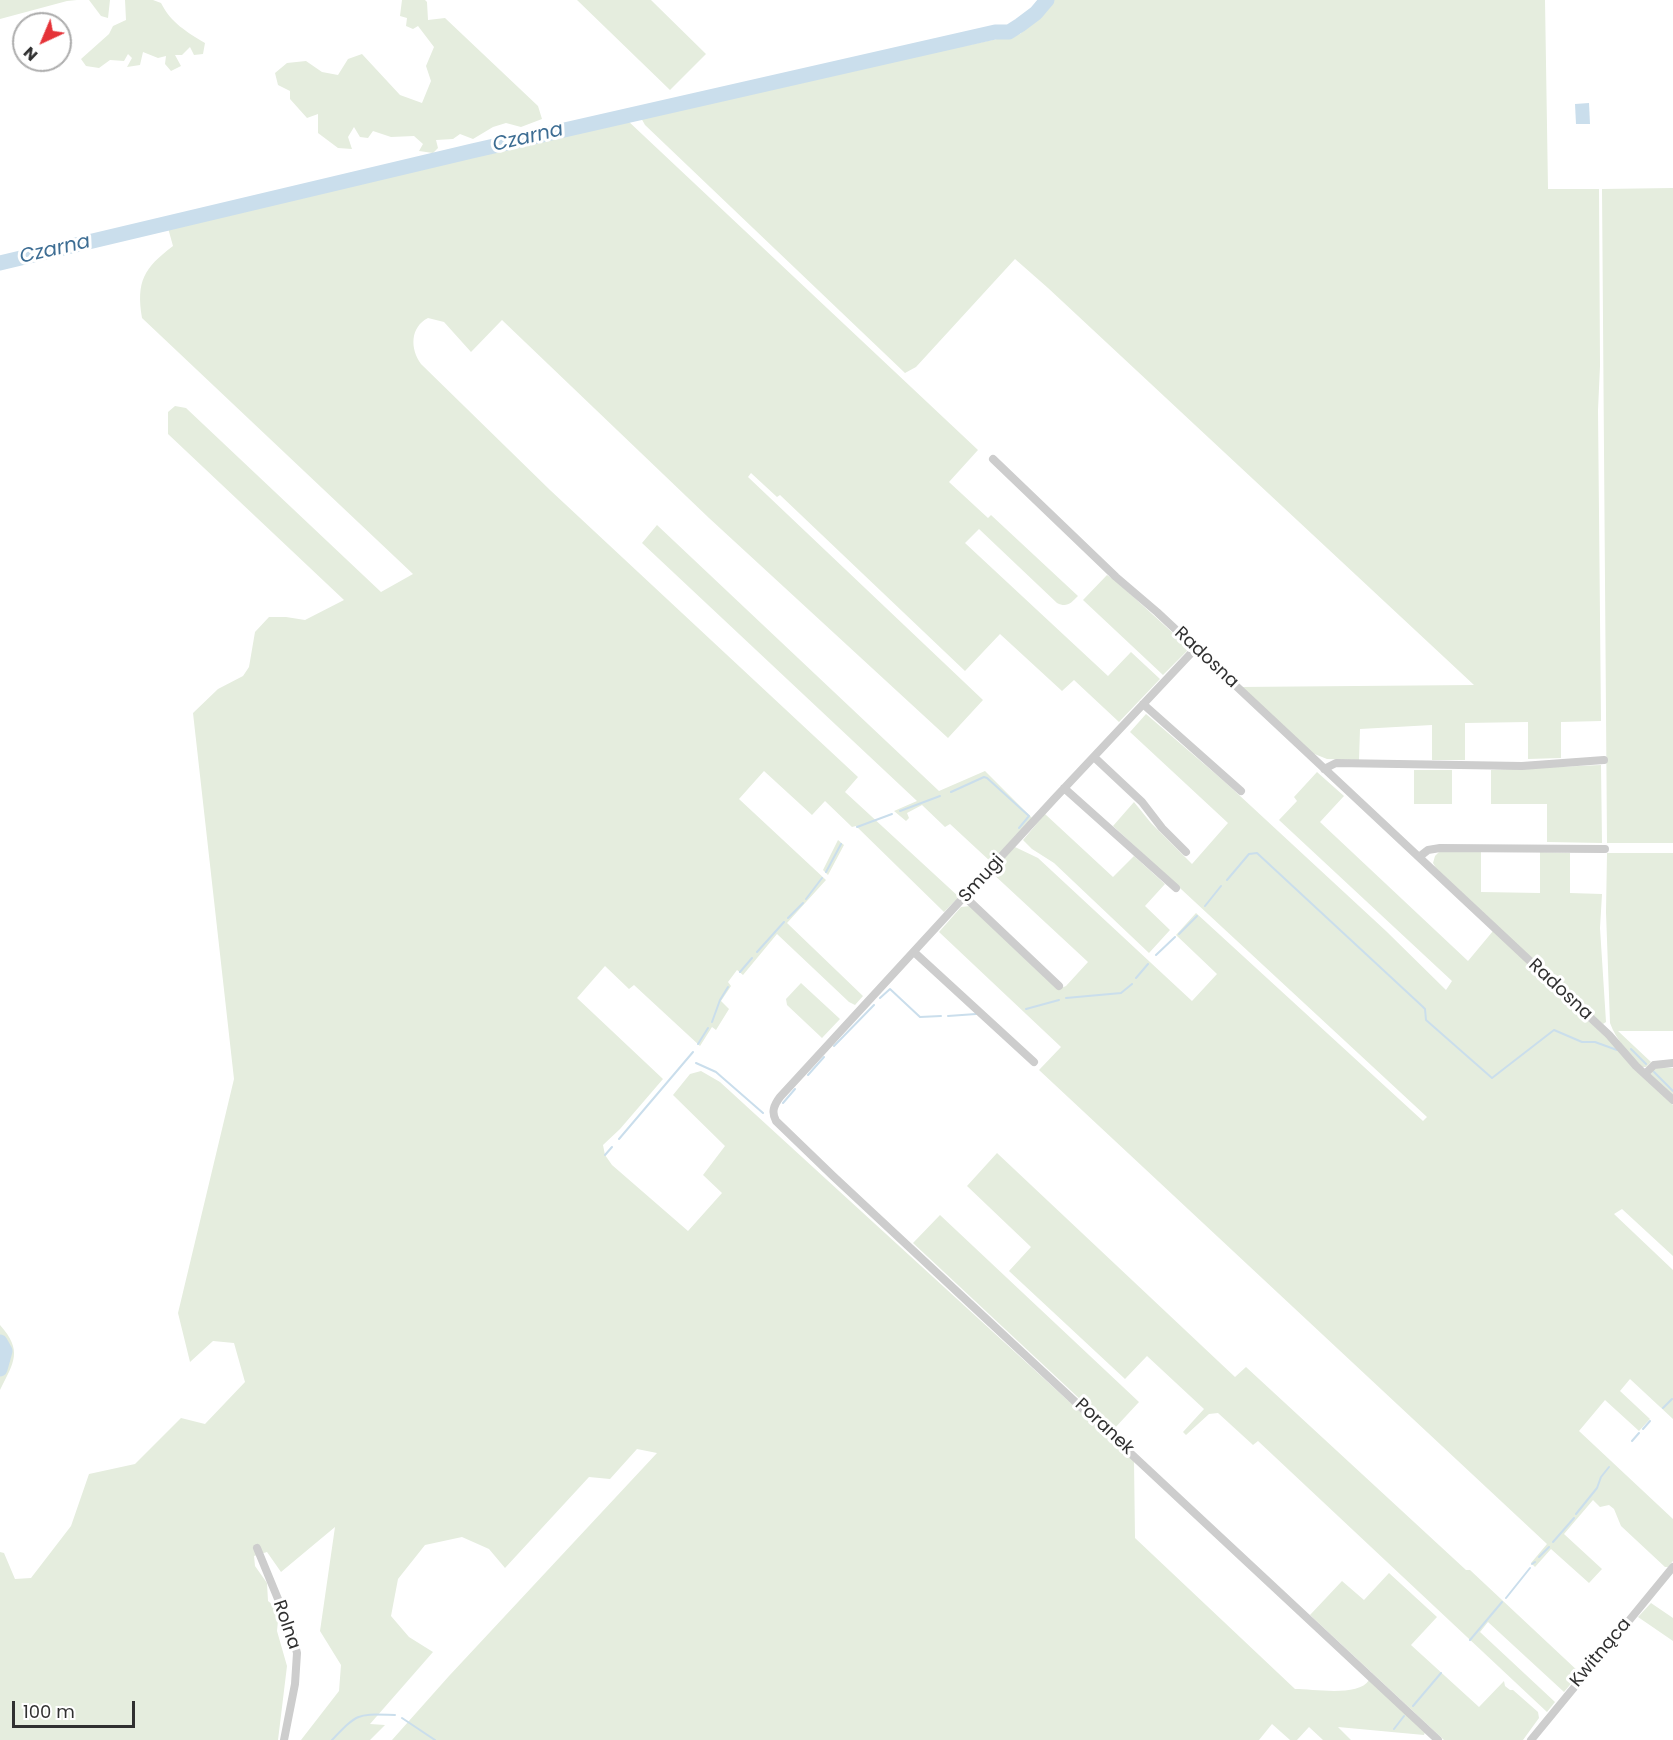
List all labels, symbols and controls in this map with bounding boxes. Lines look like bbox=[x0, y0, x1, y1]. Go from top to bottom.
north arrow bbox=[12, 12, 72, 72]
text: N bbox=[18, 41, 43, 66]
water label: Czarna bbox=[490, 118, 566, 158]
water label: Czarna bbox=[17, 230, 93, 270]
street label: Radosna bbox=[1169, 623, 1243, 693]
street label: Smugi bbox=[955, 851, 1009, 907]
street label: Radosna bbox=[1523, 955, 1597, 1025]
street label: Poranek bbox=[1070, 1394, 1138, 1460]
street label: Rolna bbox=[268, 1598, 304, 1652]
street label: Kwitnąca bbox=[1566, 1614, 1636, 1692]
scale bar bbox=[15, 1689, 138, 1727]
text: 100 m bbox=[23, 1699, 75, 1724]

